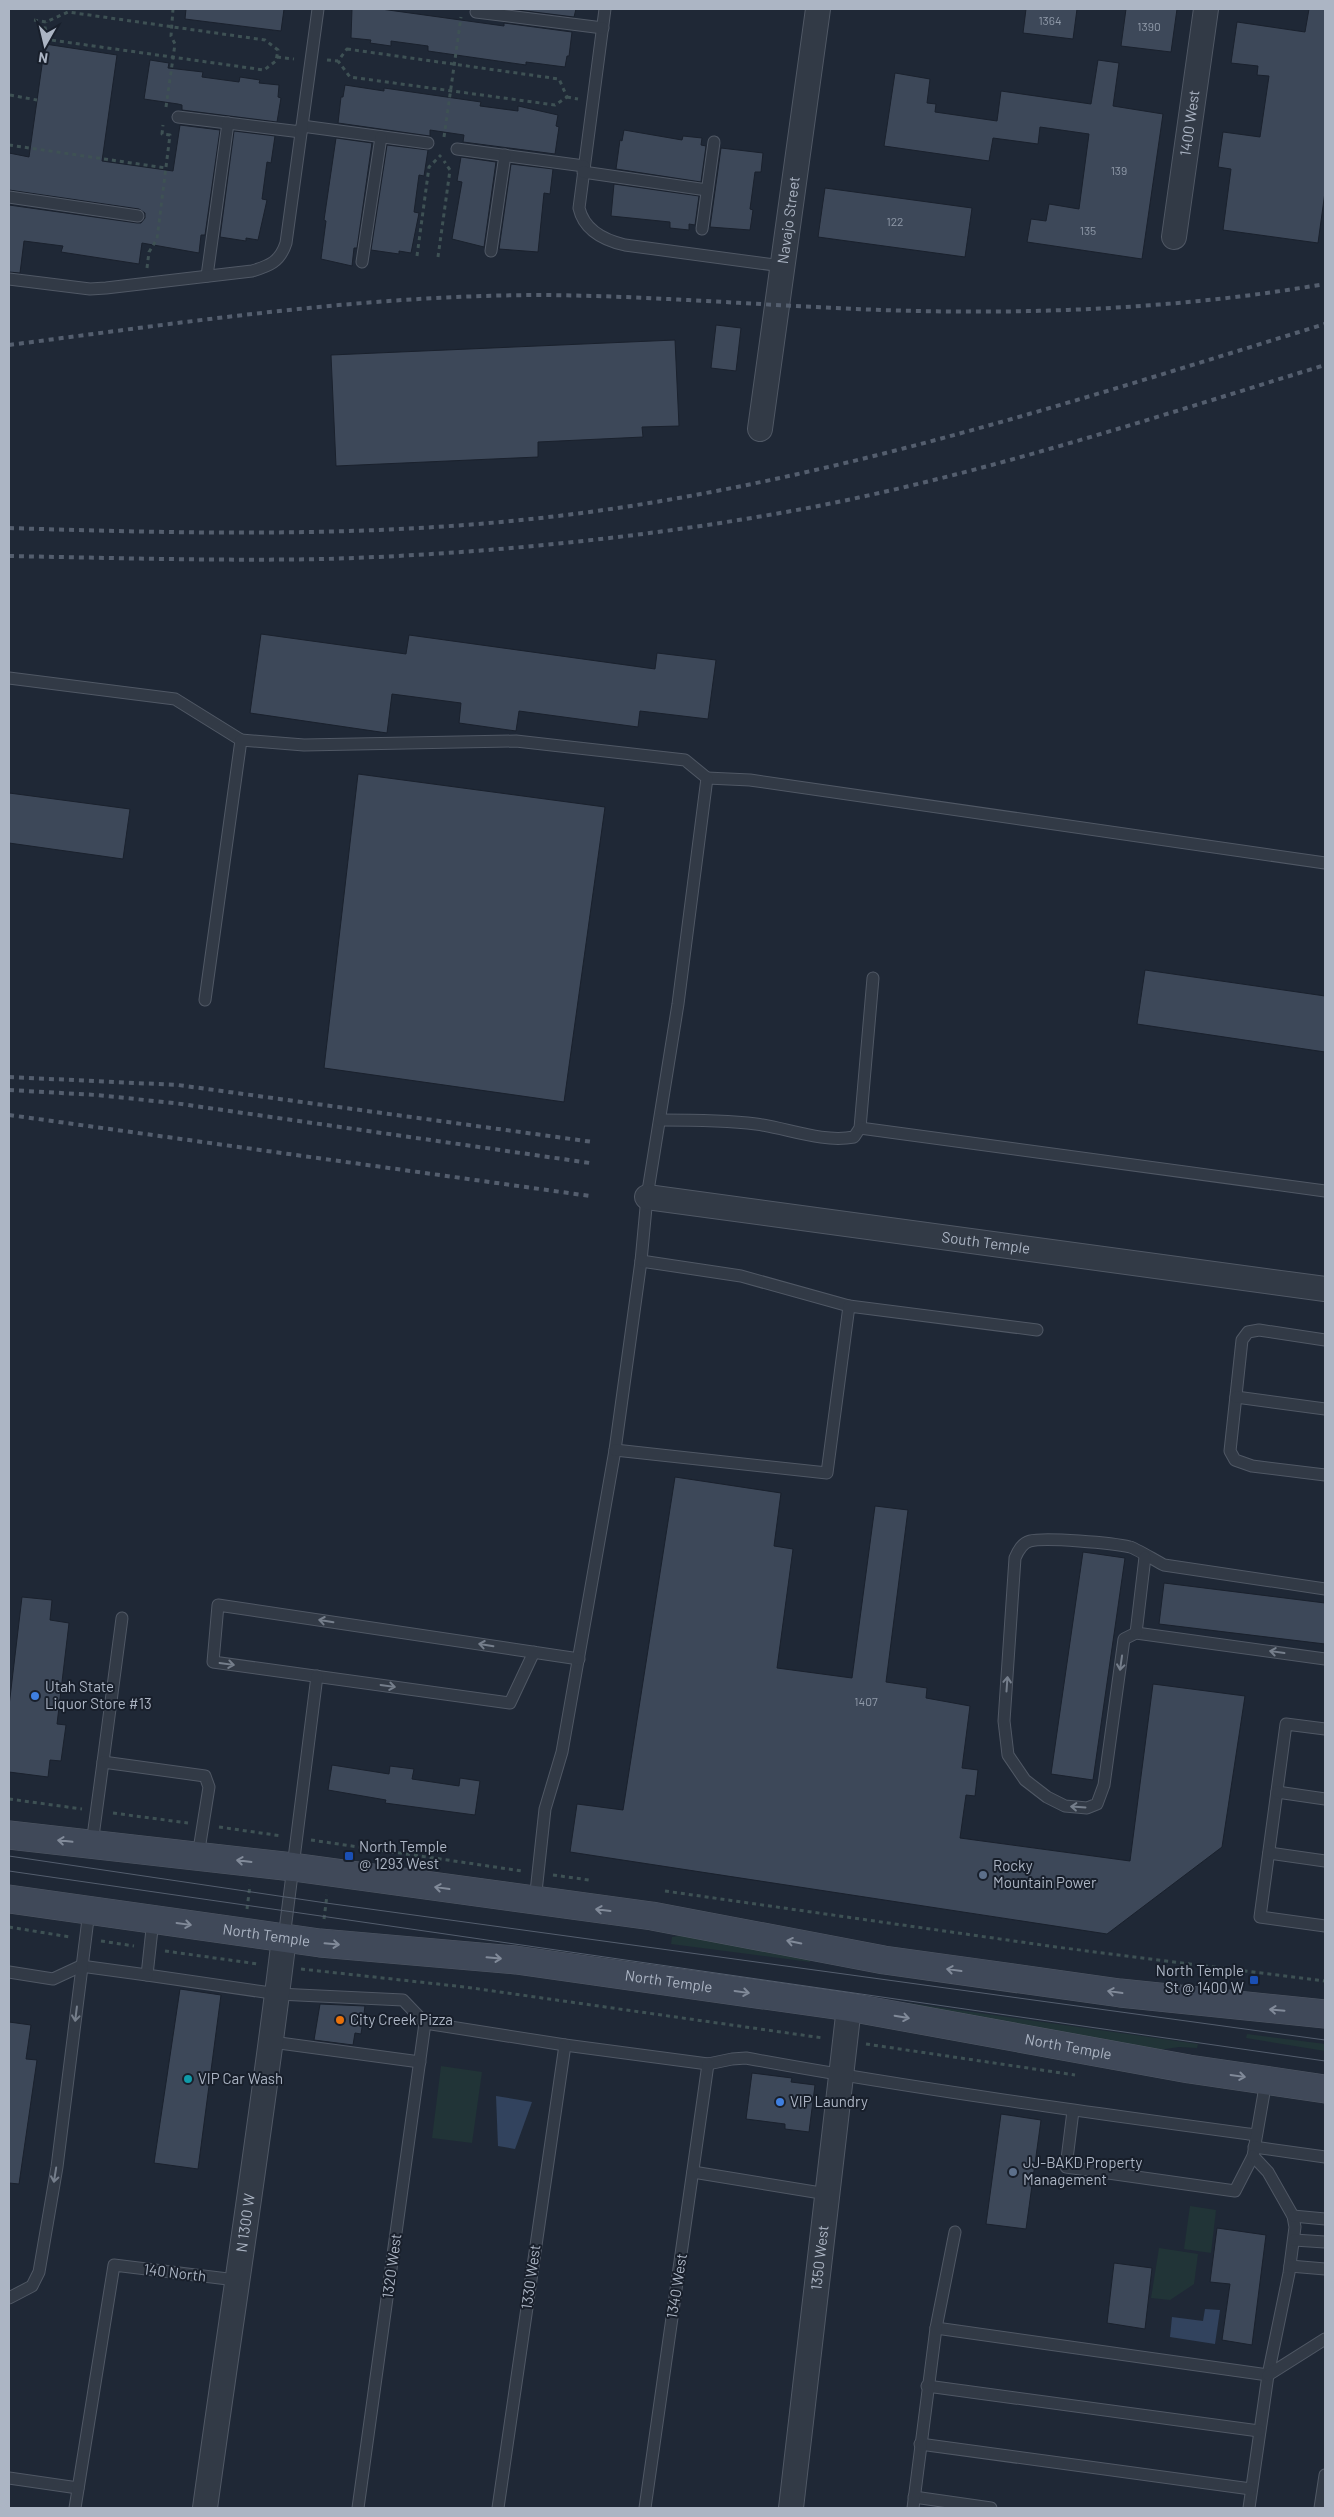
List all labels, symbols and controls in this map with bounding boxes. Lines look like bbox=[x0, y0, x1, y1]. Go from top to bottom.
house number: 1364 bbox=[1038, 13, 1062, 27]
house number: 1390 bbox=[1137, 19, 1161, 33]
north arrow bbox=[20, 20, 70, 70]
text: N bbox=[37, 49, 49, 67]
street label: 1400 West bbox=[1175, 89, 1203, 157]
house number: 139 bbox=[1111, 163, 1127, 177]
street label: Navajo Street bbox=[773, 175, 803, 265]
house number: 122 bbox=[886, 214, 904, 228]
house number: 135 bbox=[1080, 223, 1096, 237]
street label: South Temple bbox=[941, 1227, 1031, 1257]
one-way arrow bbox=[318, 1616, 334, 1626]
one-way arrow bbox=[479, 1640, 495, 1650]
one-way arrow bbox=[1269, 1647, 1285, 1657]
one-way arrow bbox=[1116, 1655, 1126, 1671]
one-way arrow bbox=[219, 1659, 235, 1669]
place label: Utah State Liquor Store #13 bbox=[45, 1677, 152, 1712]
one-way arrow bbox=[1002, 1677, 1011, 1693]
one-way arrow bbox=[380, 1681, 396, 1691]
marker: Utah State Liquor Store #13 bbox=[29, 1690, 41, 1702]
house number: 1407 bbox=[854, 1694, 878, 1708]
one-way arrow bbox=[1070, 1802, 1086, 1812]
one-way arrow bbox=[58, 1836, 74, 1846]
place label: North Temple @ 1293 West bbox=[359, 1837, 447, 1872]
marker: North Temple @ 1293 West bbox=[343, 1850, 355, 1862]
one-way arrow bbox=[237, 1856, 253, 1866]
place label: Rocky Mountain Power bbox=[993, 1856, 1097, 1891]
marker: Rocky Mountain Power bbox=[977, 1869, 989, 1881]
one-way arrow bbox=[435, 1883, 451, 1893]
one-way arrow bbox=[596, 1905, 612, 1915]
street label: North Temple bbox=[222, 1919, 312, 1950]
one-way arrow bbox=[176, 1920, 192, 1930]
one-way arrow bbox=[787, 1937, 803, 1946]
one-way arrow bbox=[324, 1939, 340, 1948]
one-way arrow bbox=[486, 1953, 502, 1962]
place label: North Temple St @ 1400 W bbox=[1156, 1961, 1244, 1996]
one-way arrow bbox=[947, 1964, 963, 1974]
street label: North Temple bbox=[624, 1965, 714, 1996]
marker: North Temple St @ 1400 W bbox=[1248, 1974, 1260, 1986]
one-way arrow bbox=[734, 1987, 750, 1997]
one-way arrow bbox=[1107, 1987, 1123, 1997]
one-way arrow bbox=[1269, 2005, 1285, 2014]
one-way arrow bbox=[70, 2006, 80, 2022]
place label: City Creek Pizza bbox=[350, 2010, 453, 2028]
one-way arrow bbox=[894, 2012, 910, 2022]
marker: City Creek Pizza bbox=[334, 2014, 346, 2026]
street label: North Temple bbox=[1023, 2029, 1113, 2063]
place label: VIP Car Wash bbox=[198, 2069, 283, 2087]
one-way arrow bbox=[1229, 2072, 1245, 2082]
marker: VIP Car Wash bbox=[182, 2073, 194, 2085]
place label: VIP Laundry bbox=[790, 2092, 868, 2110]
marker: VIP Laundry bbox=[774, 2096, 786, 2108]
place label: JJ-BAKD Property Management bbox=[1023, 2153, 1143, 2188]
marker: JJ-BAKD Property Management bbox=[1007, 2166, 1019, 2178]
one-way arrow bbox=[50, 2167, 60, 2183]
street label: N 1300 W bbox=[232, 2192, 258, 2253]
street label: 1350 West bbox=[806, 2224, 832, 2291]
street label: 1320 West bbox=[378, 2232, 404, 2300]
street label: 1330 West bbox=[517, 2243, 543, 2310]
street label: 1340 West bbox=[662, 2252, 690, 2320]
street label: 140 North bbox=[143, 2259, 207, 2285]

